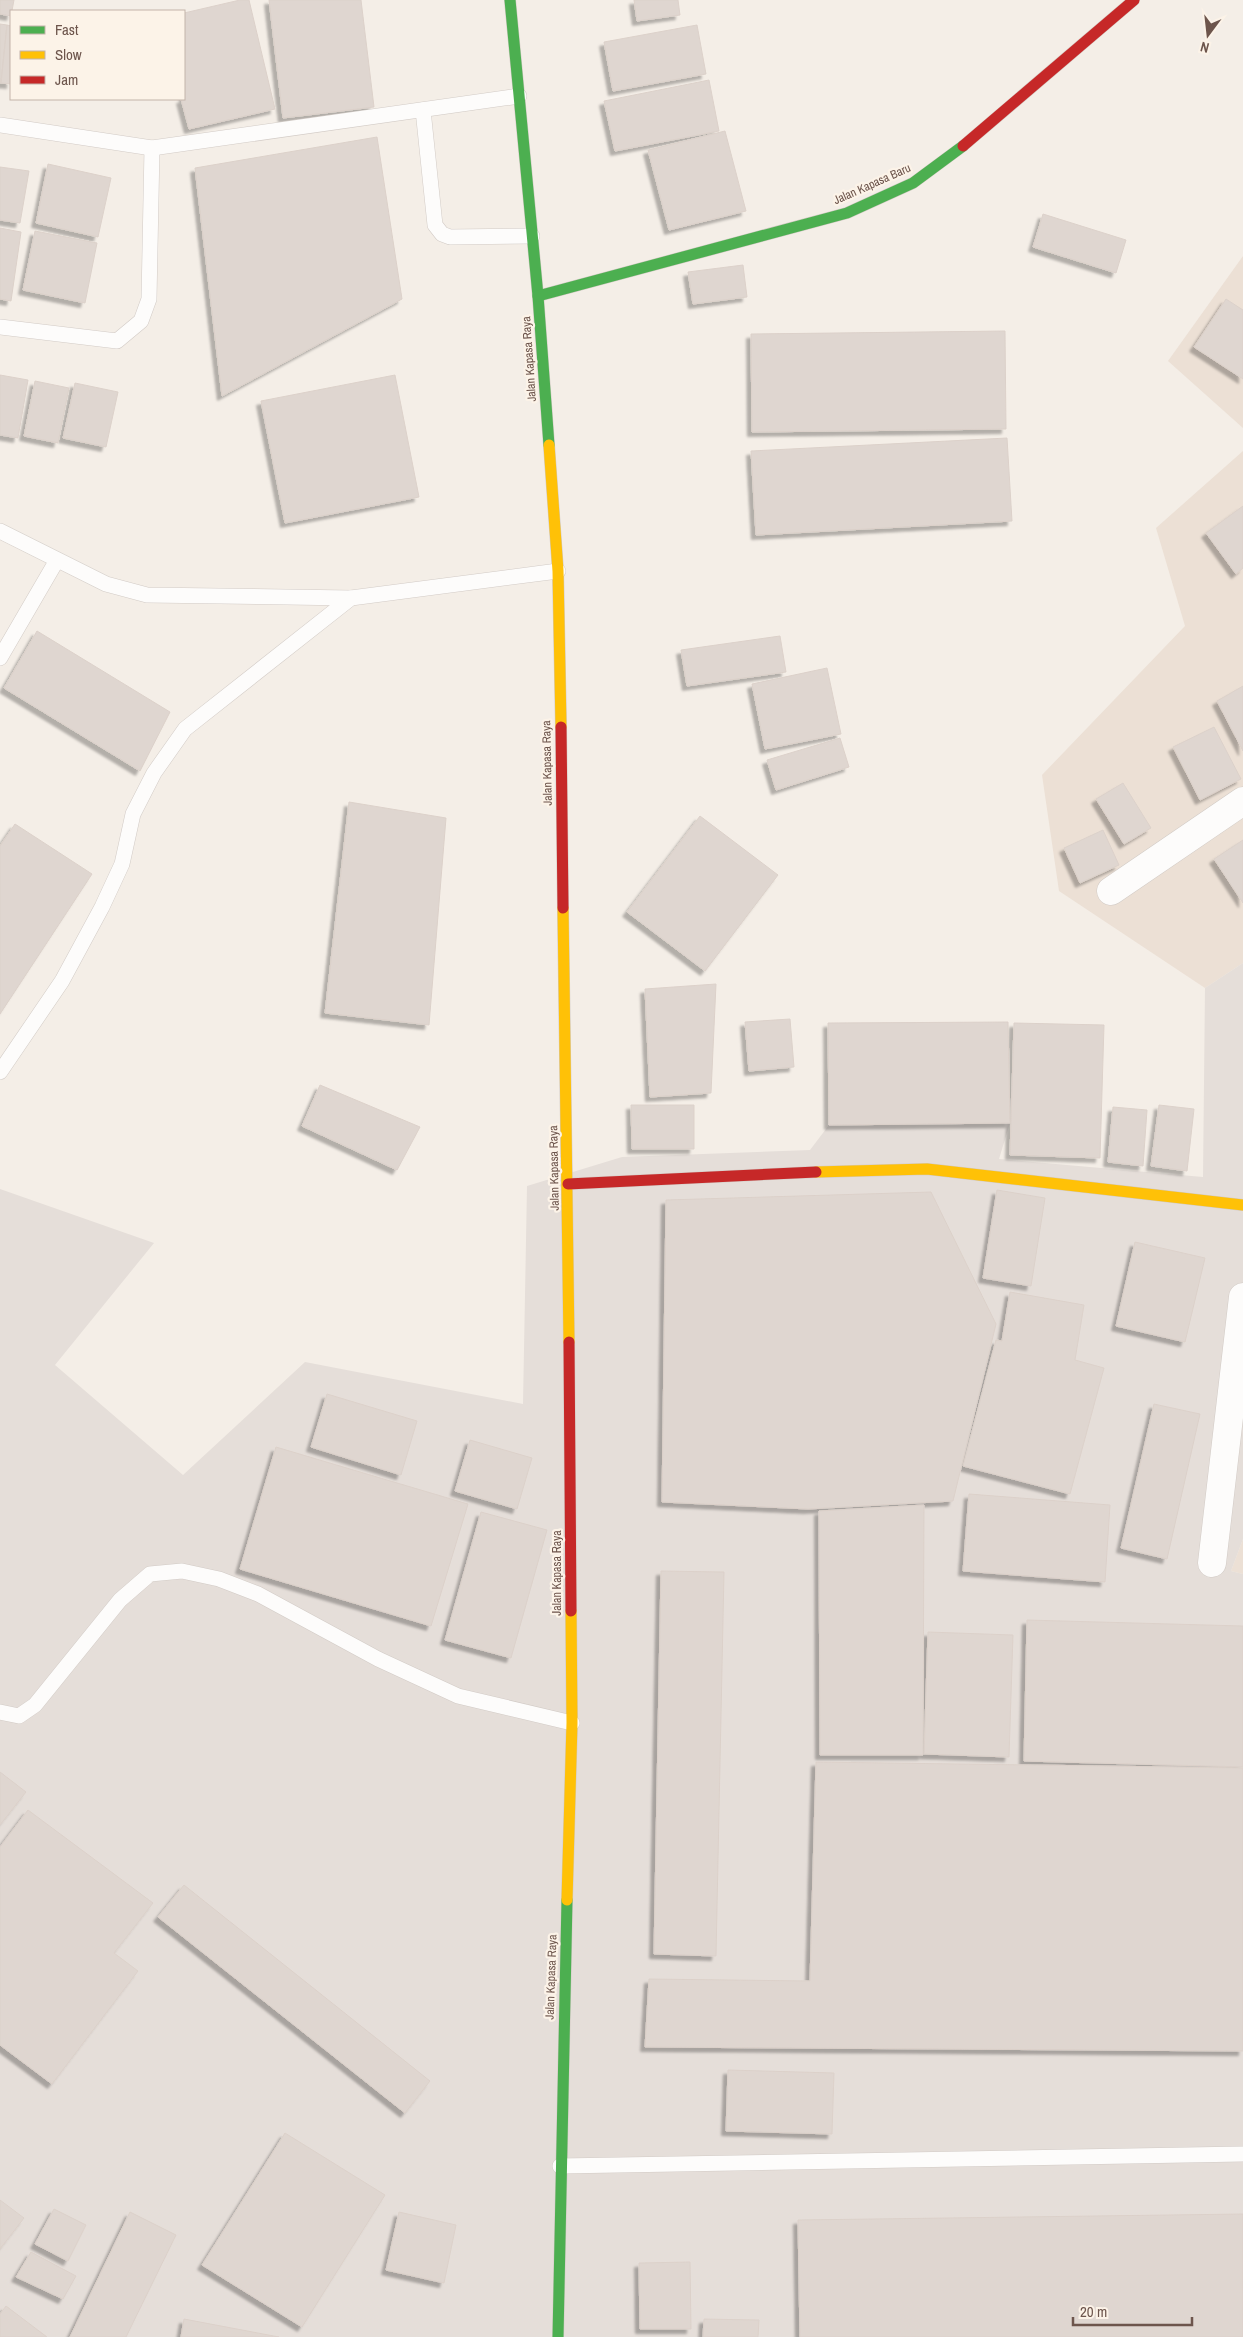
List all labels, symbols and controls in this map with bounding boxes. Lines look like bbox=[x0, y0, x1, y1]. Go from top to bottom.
legend bbox=[10, 10, 185, 100]
north arrow bbox=[1183, 10, 1233, 60]
text: Fast bbox=[55, 19, 79, 40]
text: N bbox=[1198, 38, 1211, 57]
text: Slow bbox=[55, 44, 82, 65]
text: Jam bbox=[55, 69, 78, 90]
street label: Jalan Kapasa Baru bbox=[831, 160, 913, 208]
street label: Jalan Kapasa Raya bbox=[518, 315, 540, 402]
street label: Jalan Kapasa Raya bbox=[538, 720, 556, 806]
street label: Jalan Kapasa Raya bbox=[545, 1125, 563, 1211]
street label: Jalan Kapasa Raya bbox=[549, 1530, 565, 1616]
street label: Jalan Kapasa Raya bbox=[542, 1934, 561, 2020]
scale bar bbox=[1073, 2294, 1192, 2326]
text: 20 m bbox=[1080, 2301, 1107, 2322]

